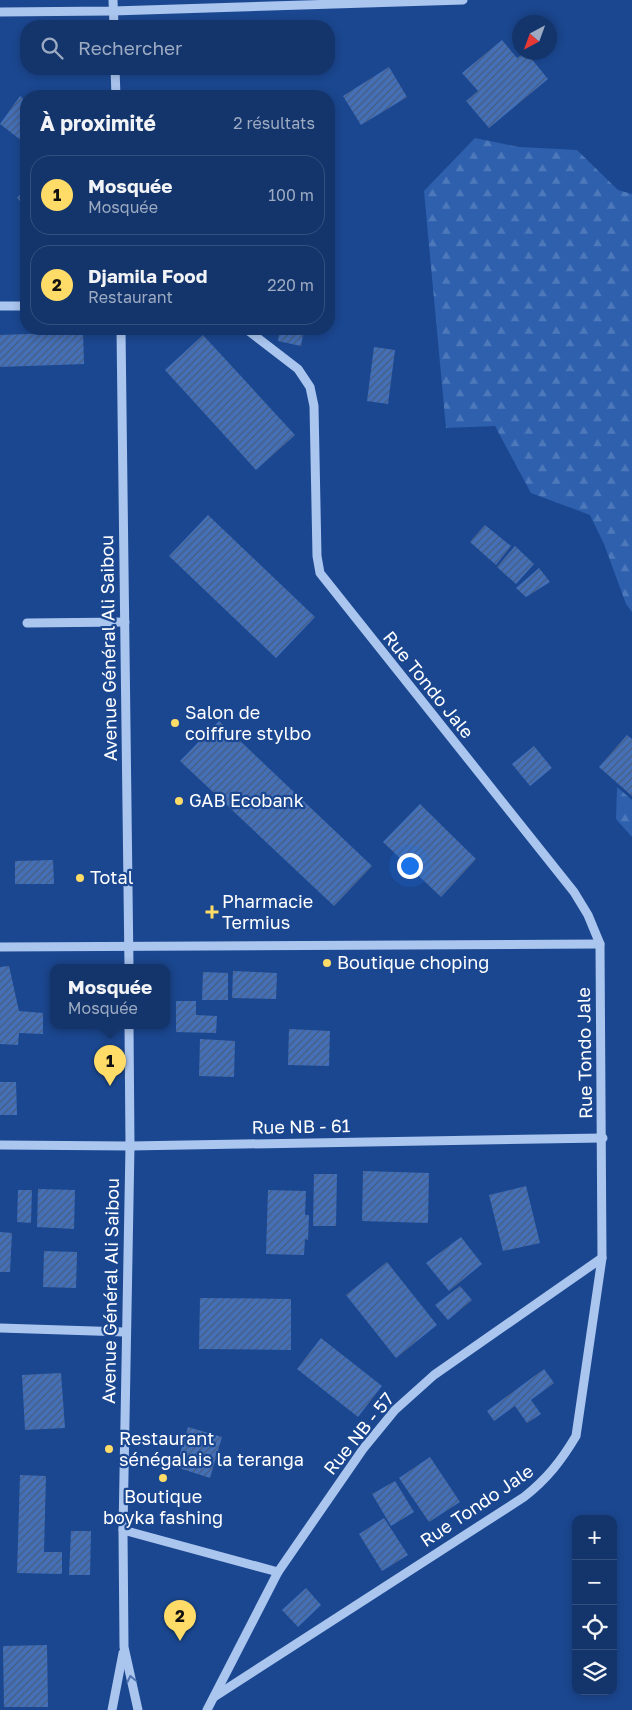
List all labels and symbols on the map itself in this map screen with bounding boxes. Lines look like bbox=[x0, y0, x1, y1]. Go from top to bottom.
north arrow bbox=[512, 15, 557, 60]
street label: Avenue Général Ali Saibou bbox=[95, 535, 121, 761]
street label: Rue Tondo Jale bbox=[379, 626, 479, 742]
place label: Salon de coiffure stylbo bbox=[185, 701, 311, 744]
marker: Salon de coiffure stylbo bbox=[169, 717, 181, 729]
place label: GAB Ecobank bbox=[189, 789, 304, 811]
marker: GAB Ecobank bbox=[173, 795, 185, 807]
your location bbox=[397, 853, 423, 879]
place label: Total bbox=[90, 866, 134, 888]
marker: Total bbox=[74, 872, 86, 884]
place label: Pharmacie Termius bbox=[222, 890, 313, 933]
marker: Pharmacie Termius bbox=[206, 906, 218, 918]
place label: Boutique choping bbox=[337, 951, 489, 973]
marker: Boutique choping bbox=[321, 957, 333, 969]
street label: Rue Tondo Jale bbox=[572, 987, 596, 1119]
pin: 1 bbox=[94, 1045, 126, 1086]
street label: Rue NB - 61 bbox=[251, 1114, 351, 1138]
street label: Avenue Général Ali Saibou bbox=[97, 1178, 123, 1404]
street label: Rue NB - 57 bbox=[318, 1388, 398, 1479]
place label: Restaurant sénégalais la teranga bbox=[119, 1427, 304, 1470]
marker: Restaurant sénégalais la teranga bbox=[103, 1443, 115, 1455]
street label: Rue Tondo Jale bbox=[416, 1459, 537, 1551]
marker: Boutique boyka fashing bbox=[157, 1472, 169, 1484]
place label: Boutique boyka fashing bbox=[103, 1485, 223, 1528]
pin: 2 bbox=[164, 1600, 196, 1641]
one-way arrow bbox=[126, 1674, 137, 1683]

